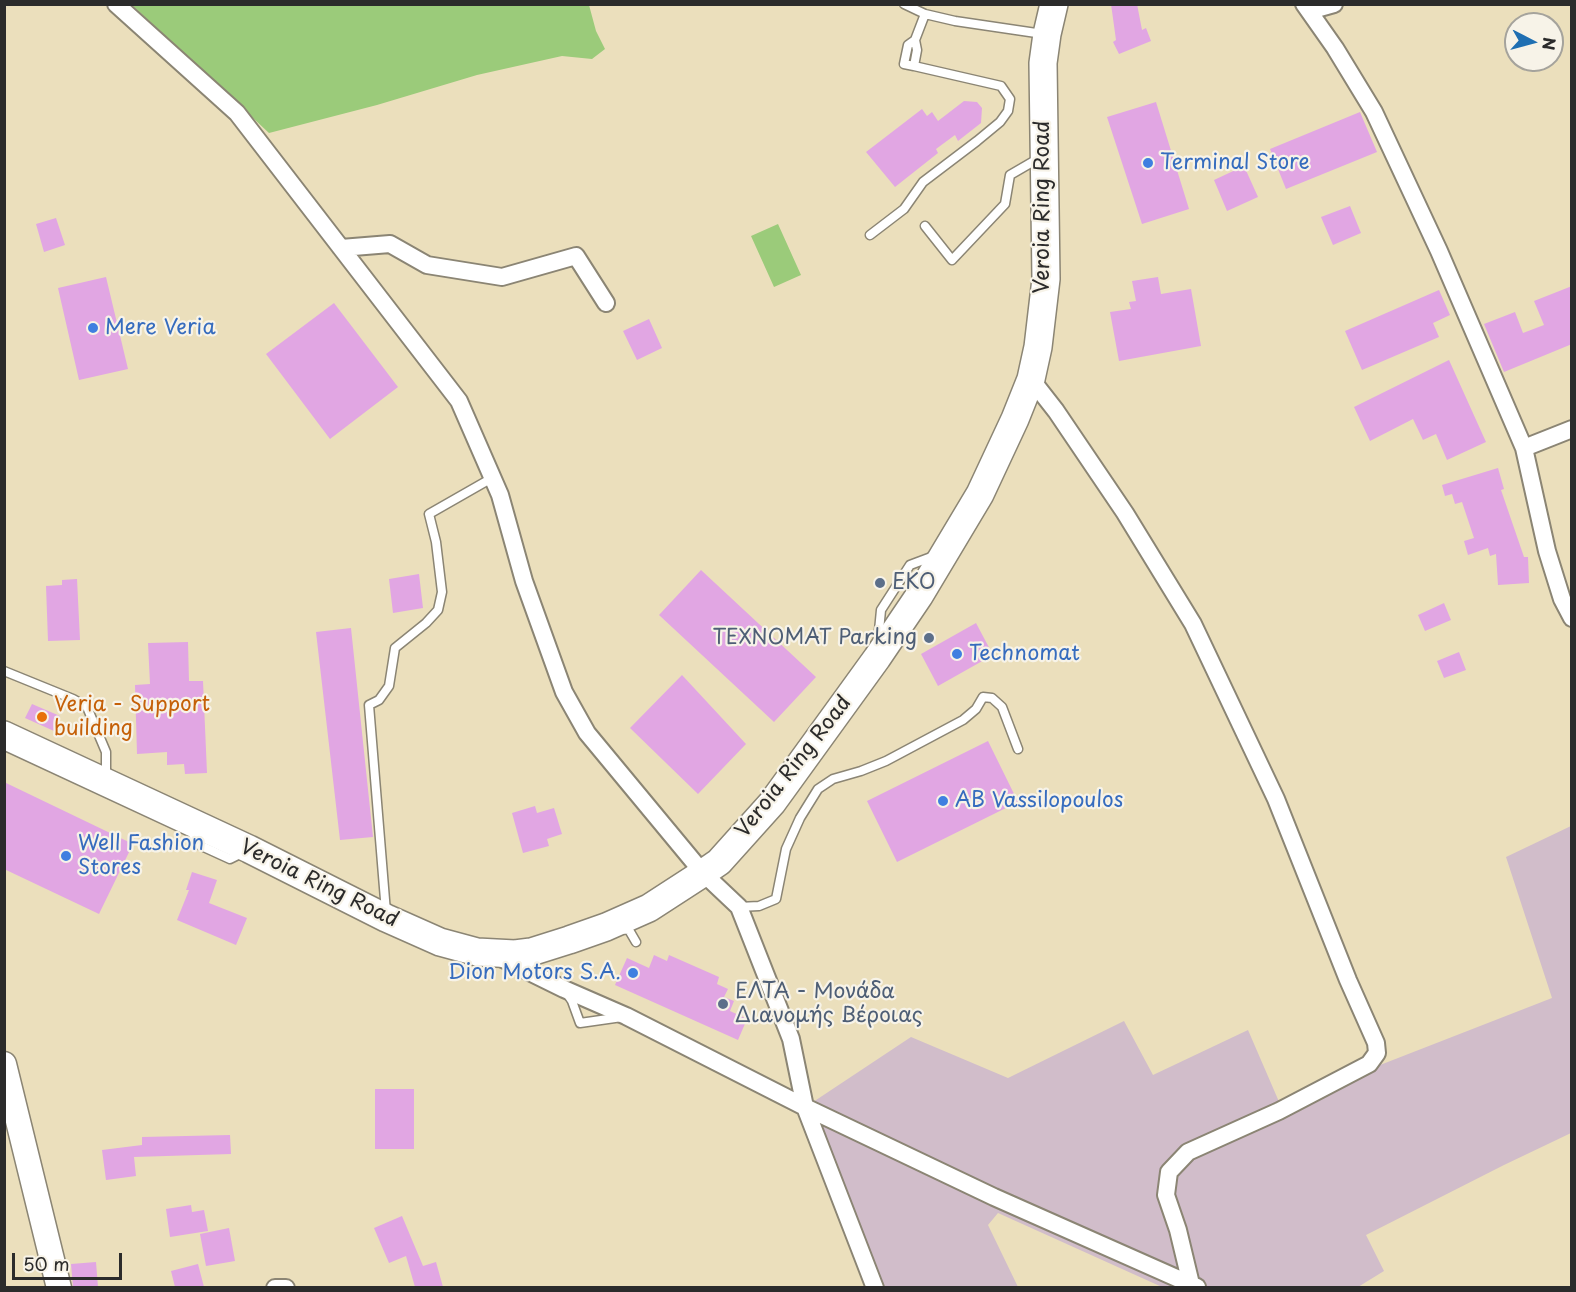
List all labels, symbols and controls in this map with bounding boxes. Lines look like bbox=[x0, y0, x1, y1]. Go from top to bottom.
north arrow bbox=[1504, 12, 1564, 72]
text: N bbox=[1537, 36, 1563, 51]
street label: Verοia Ring Road bbox=[1030, 121, 1056, 293]
place label: Terminal Store bbox=[1160, 150, 1310, 176]
marker: Terminal Store bbox=[1141, 156, 1155, 170]
place label: Mere Veria bbox=[105, 315, 216, 341]
marker: Mere Veria bbox=[86, 321, 100, 335]
place label: EKO bbox=[892, 570, 936, 596]
marker: EKO bbox=[873, 576, 887, 590]
place label: ΤΕΧΝΟΜΑΤ Parking bbox=[712, 625, 917, 651]
marker: ΤΕΧΝΟΜΑΤ Parking bbox=[922, 631, 936, 645]
place label: Technomat bbox=[969, 641, 1080, 667]
marker: Technomat bbox=[950, 647, 964, 661]
street label: Verοia Ring Road bbox=[731, 691, 857, 843]
place label: Veria - Support building bbox=[54, 692, 210, 742]
marker: Veria - Support building bbox=[35, 710, 49, 724]
place label: AB Vassilopoulos bbox=[955, 788, 1123, 814]
marker: AB Vassilopoulos bbox=[936, 794, 950, 808]
place label: Well Fashion Stores bbox=[78, 831, 204, 881]
street label: Verοia Ring Road bbox=[236, 835, 402, 933]
marker: Well Fashion Stores bbox=[59, 849, 73, 863]
place label: Dion Motors S.A. bbox=[448, 960, 621, 986]
marker: Dion Motors S.A. bbox=[626, 966, 640, 980]
place label: ΕΛΤΑ - Μονάδα Διανομής Βέροιας bbox=[735, 979, 923, 1029]
marker: ΕΛΤΑ - Μονάδα Διανομής Βέροιας bbox=[716, 997, 730, 1011]
scale bar bbox=[15, 1241, 124, 1279]
text: 50 m bbox=[23, 1250, 70, 1277]

